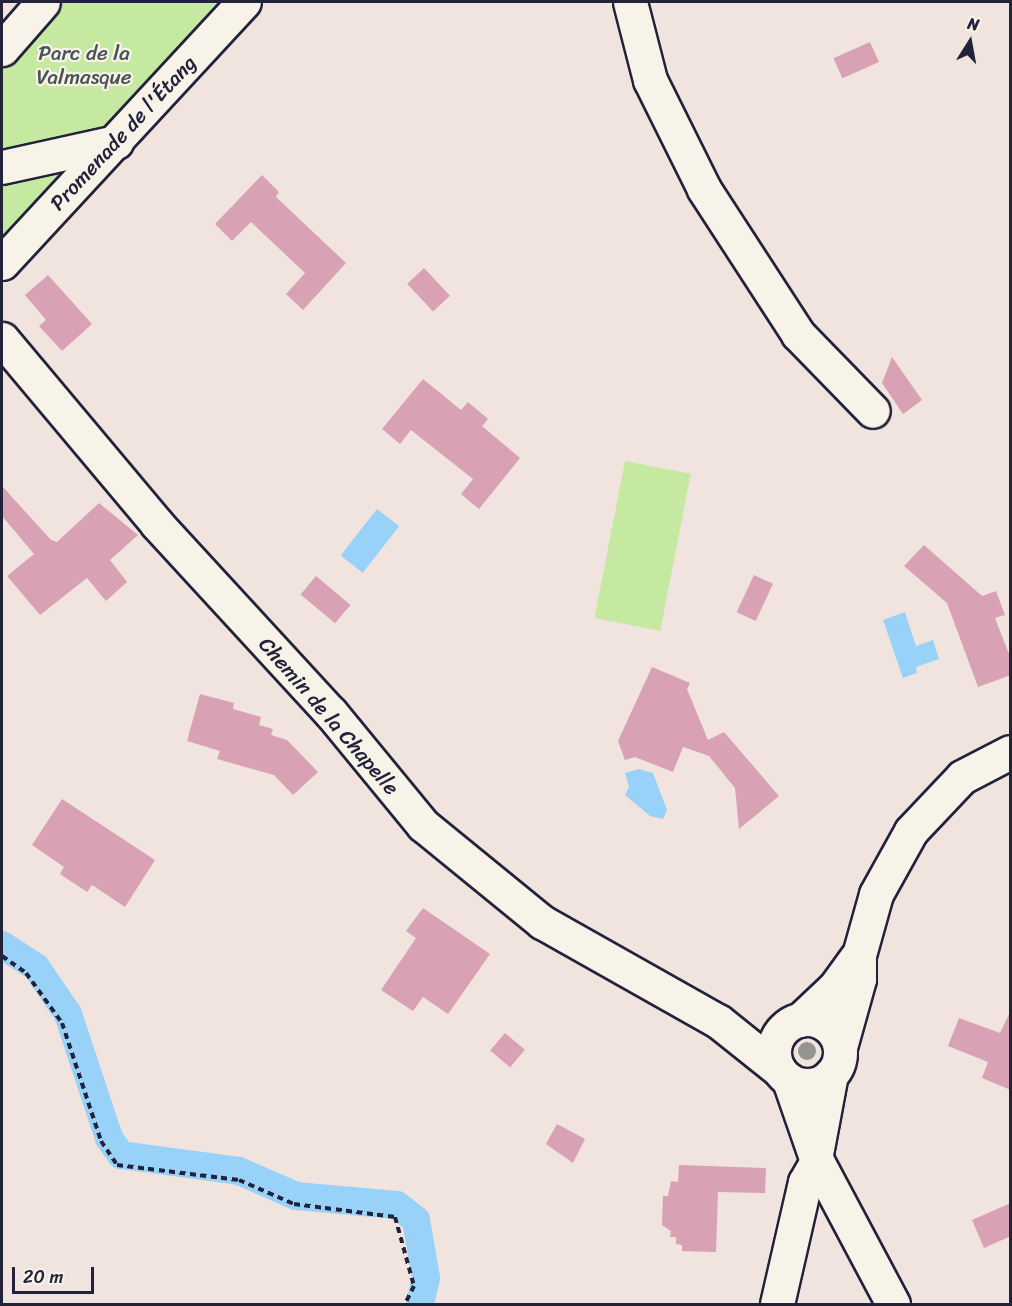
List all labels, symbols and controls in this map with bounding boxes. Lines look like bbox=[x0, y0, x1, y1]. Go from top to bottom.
text: N bbox=[965, 9, 982, 39]
north arrow bbox=[940, 12, 1000, 72]
park label: Parc de la Valmasque bbox=[36, 40, 132, 90]
street label: Promenade de l'Étang bbox=[45, 50, 201, 216]
street label: Chemin de la Chapelle bbox=[253, 632, 405, 800]
scale bar bbox=[15, 1255, 98, 1293]
text: 20 m bbox=[23, 1261, 63, 1293]

